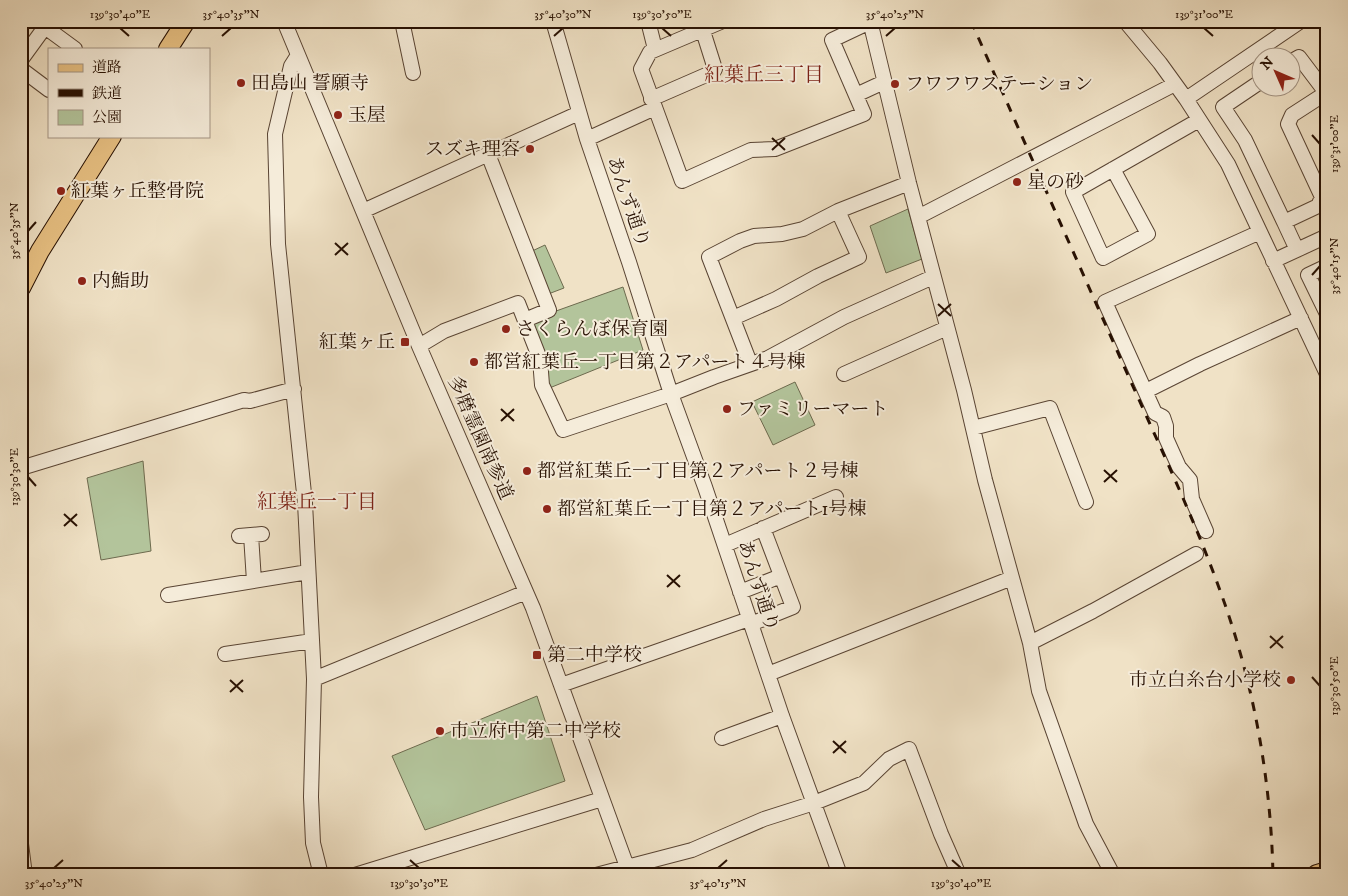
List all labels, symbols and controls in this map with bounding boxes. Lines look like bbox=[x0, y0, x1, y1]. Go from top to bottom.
text: 139°30'40"E bbox=[90, 7, 151, 22]
text: 35°40'35"N bbox=[203, 7, 260, 22]
text: 35°40'30"N bbox=[534, 7, 592, 22]
text: 139°30'50"E bbox=[632, 7, 692, 22]
text: 35°40'25"N bbox=[866, 7, 924, 22]
text: 139°31'00"E bbox=[1175, 7, 1234, 22]
legend bbox=[48, 48, 210, 138]
north arrow bbox=[1250, 48, 1300, 98]
text: N bbox=[1257, 53, 1278, 74]
text: 道路 bbox=[92, 58, 122, 77]
district label: 紅葉丘三丁目 bbox=[704, 63, 824, 88]
place label: 田島山 誓願寺 bbox=[251, 72, 369, 95]
place label: フワフワステーション bbox=[905, 73, 1093, 96]
marker: 田島山 誓願寺 bbox=[235, 77, 247, 89]
marker: フワフワステーション bbox=[889, 78, 901, 90]
text: 鉄道 bbox=[92, 84, 122, 103]
place label: 玉屋 bbox=[348, 104, 386, 127]
text: 公園 bbox=[92, 108, 122, 127]
marker: 玉屋 bbox=[332, 109, 344, 121]
text: 139°31'00"E bbox=[1327, 114, 1342, 173]
place label: スズキ理容 bbox=[425, 138, 520, 161]
marker: スズキ理容 bbox=[524, 143, 536, 155]
street label: あんず通り bbox=[602, 153, 654, 251]
place label: 星の砂 bbox=[1027, 171, 1084, 194]
marker: 星の砂 bbox=[1011, 176, 1023, 188]
place label: 紅葉ヶ丘整骨院 bbox=[71, 180, 204, 203]
marker: 紅葉ヶ丘整骨院 bbox=[55, 185, 67, 197]
text: 35°40'35"N bbox=[7, 202, 22, 259]
text: 35°40'15"N bbox=[1327, 237, 1342, 294]
place label: 内鮨助 bbox=[92, 270, 149, 293]
marker: 内鮨助 bbox=[76, 275, 88, 287]
place label: さくらんぼ保育園 bbox=[516, 318, 668, 341]
marker: さくらんぼ保育園 bbox=[500, 323, 512, 335]
place label: 紅葉ヶ丘 bbox=[319, 331, 395, 354]
marker: 紅葉ヶ丘 bbox=[399, 336, 411, 348]
place label: 都営紅葉丘一丁目第２アパート４号棟 bbox=[484, 351, 805, 374]
marker: 都営紅葉丘一丁目第２アパート４号棟 bbox=[468, 356, 480, 368]
street label: 多磨霊園南参道 bbox=[442, 373, 518, 503]
place label: ファミリーマート bbox=[737, 398, 889, 421]
marker: ファミリーマート bbox=[721, 403, 733, 415]
text: 139°30'30"E bbox=[7, 447, 22, 506]
place label: 都営紅葉丘一丁目第２アパート２号棟 bbox=[537, 460, 858, 483]
marker: 都営紅葉丘一丁目第２アパート２号棟 bbox=[521, 465, 533, 477]
district label: 紅葉丘一丁目 bbox=[257, 490, 377, 515]
place label: 都営紅葉丘一丁目第２アパート1号棟 bbox=[557, 498, 866, 521]
marker: 都営紅葉丘一丁目第２アパート1号棟 bbox=[541, 503, 553, 515]
street label: あんず通り bbox=[732, 537, 784, 635]
place label: 第二中学校 bbox=[547, 644, 642, 667]
marker: 第二中学校 bbox=[531, 649, 543, 661]
text: 139°30'50"E bbox=[1327, 656, 1342, 716]
place label: 市立白糸台小学校 bbox=[1129, 669, 1281, 692]
marker: 市立白糸台小学校 bbox=[1285, 674, 1297, 686]
place label: 市立府中第二中学校 bbox=[450, 720, 621, 743]
marker: 市立府中第二中学校 bbox=[434, 725, 446, 737]
text: 35°40'25"N bbox=[25, 876, 83, 891]
text: 139°30'30"E bbox=[390, 876, 449, 891]
text: 35°40'15"N bbox=[690, 876, 747, 891]
text: 139°30'40"E bbox=[931, 876, 992, 891]

